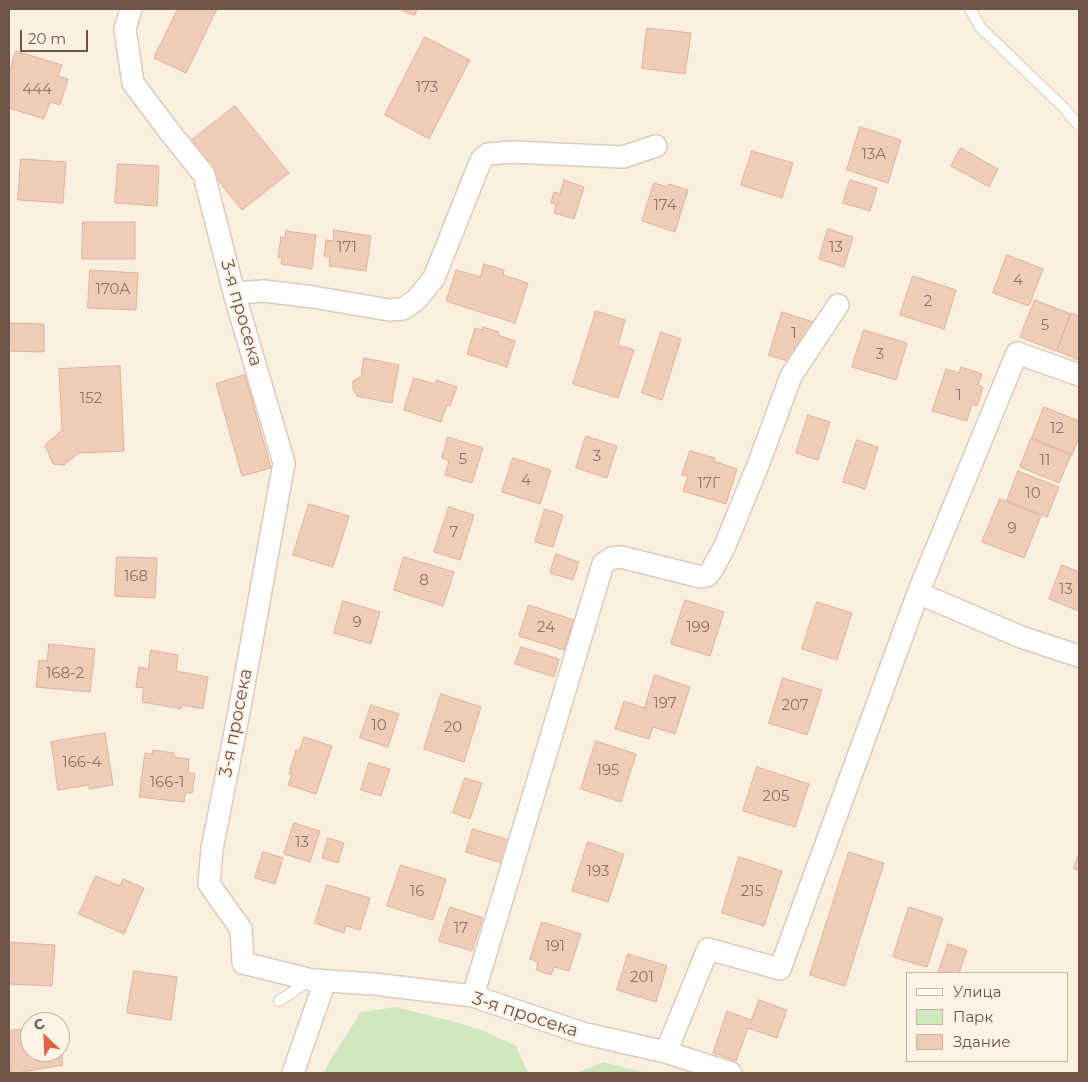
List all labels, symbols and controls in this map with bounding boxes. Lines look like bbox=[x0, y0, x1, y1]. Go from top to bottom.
scale bar bbox=[22, 20, 90, 52]
text: 20 m bbox=[28, 29, 66, 48]
house number: 173 bbox=[416, 79, 438, 97]
house number: 444 bbox=[22, 81, 52, 99]
house number: 13А bbox=[861, 146, 887, 164]
house number: 174 bbox=[653, 197, 677, 215]
house number: 171 bbox=[337, 239, 357, 257]
house number: 13 bbox=[829, 239, 843, 257]
street label: 3-я просека bbox=[215, 257, 267, 369]
house number: 4 bbox=[1013, 272, 1023, 290]
house number: 170А bbox=[96, 281, 130, 299]
house number: 2 bbox=[924, 293, 932, 311]
house number: 5 bbox=[1041, 317, 1049, 335]
house number: 1 bbox=[791, 325, 797, 343]
house number: 3 bbox=[876, 346, 884, 364]
house number: 1 bbox=[956, 387, 962, 405]
house number: 152 bbox=[80, 390, 102, 408]
house number: 12 bbox=[1050, 420, 1064, 438]
house number: 3 bbox=[593, 448, 601, 466]
house number: 5 bbox=[459, 451, 467, 469]
house number: 11 bbox=[1040, 452, 1050, 470]
house number: 4 bbox=[521, 472, 531, 490]
house number: 17Г bbox=[698, 475, 720, 493]
house number: 10 bbox=[1025, 485, 1041, 503]
house number: 9 bbox=[1007, 520, 1017, 538]
house number: 7 bbox=[450, 524, 458, 542]
house number: 168 bbox=[124, 568, 148, 586]
house number: 8 bbox=[419, 572, 429, 590]
house number: 13 bbox=[1059, 581, 1073, 599]
house number: 9 bbox=[352, 614, 362, 632]
house number: 24 bbox=[537, 619, 555, 637]
house number: 199 bbox=[686, 619, 710, 637]
house number: 168-2 bbox=[46, 665, 84, 683]
street label: 3-я просека bbox=[215, 667, 257, 779]
house number: 197 bbox=[653, 695, 677, 713]
house number: 207 bbox=[781, 697, 809, 715]
house number: 10 bbox=[371, 717, 387, 735]
house number: 20 bbox=[444, 719, 462, 737]
house number: 166-4 bbox=[62, 754, 102, 772]
house number: 195 bbox=[596, 762, 620, 780]
house number: 166-1 bbox=[150, 774, 184, 792]
house number: 205 bbox=[763, 788, 789, 806]
house number: 13 bbox=[295, 834, 309, 852]
house number: 193 bbox=[587, 863, 609, 881]
house number: 16 bbox=[410, 883, 424, 901]
house number: 215 bbox=[741, 883, 763, 901]
house number: 17 bbox=[454, 920, 468, 938]
house number: 191 bbox=[545, 938, 565, 956]
house number: 201 bbox=[630, 969, 654, 987]
legend bbox=[906, 972, 1068, 1062]
text: Улица bbox=[953, 982, 1001, 1001]
street label: 3-я просека bbox=[469, 988, 581, 1042]
text: Парк bbox=[953, 1007, 993, 1026]
north arrow bbox=[20, 1012, 70, 1062]
text: С bbox=[31, 1014, 47, 1035]
text: Здание bbox=[953, 1032, 1011, 1051]

